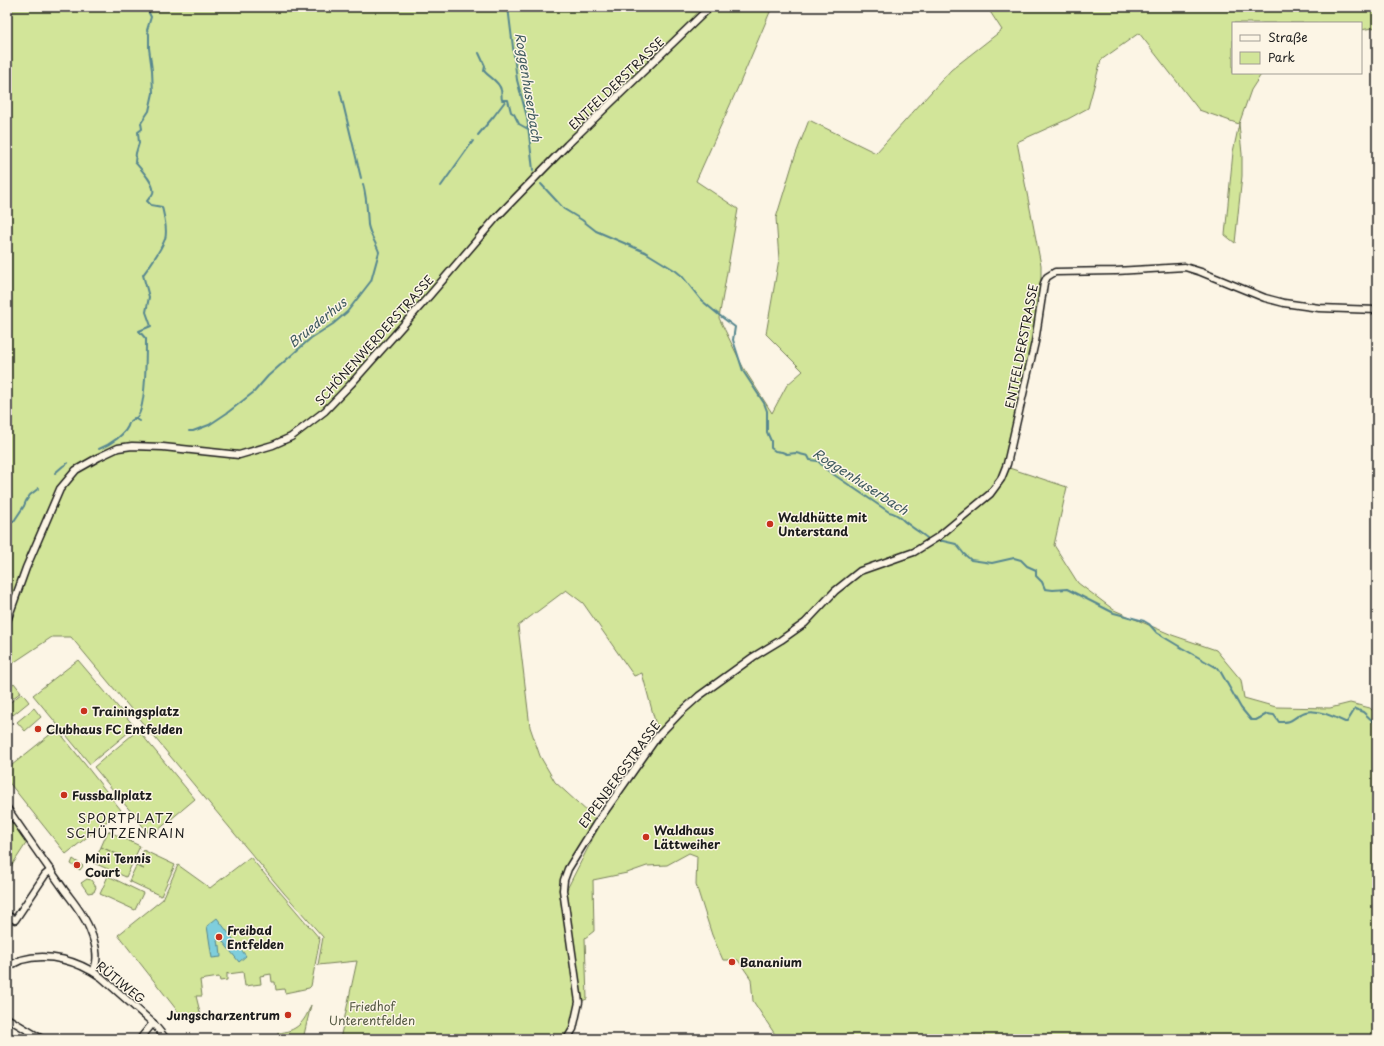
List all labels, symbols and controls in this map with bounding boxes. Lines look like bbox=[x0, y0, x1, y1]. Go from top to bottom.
legend bbox=[1232, 22, 1362, 74]
text: Straße bbox=[1268, 28, 1308, 46]
water label: Roggenhuserbach bbox=[511, 31, 547, 143]
street label: ENTFELDERSTRASSE bbox=[564, 33, 668, 133]
text: Park bbox=[1268, 48, 1295, 66]
street label: SCHÖNENWERDERSTRASSE bbox=[310, 271, 438, 409]
street label: ENTFELDERSTRASSE bbox=[1000, 282, 1042, 410]
water label: Bruederhus bbox=[284, 292, 351, 351]
water label: Roggenhuserbach bbox=[810, 443, 913, 519]
place label: Waldhütte mit Unterstand bbox=[778, 508, 867, 540]
marker: Waldhütte mit Unterstand bbox=[765, 519, 775, 529]
place label: Trainingsplatz bbox=[92, 702, 180, 720]
marker: Trainingsplatz bbox=[79, 706, 89, 716]
street label: EPPENBERGSTRASSE bbox=[574, 716, 664, 831]
place label: Clubhaus FC Entfelden bbox=[46, 720, 183, 738]
marker: Clubhaus FC Entfelden bbox=[33, 724, 43, 734]
place label: Fussballplatz bbox=[72, 786, 152, 804]
marker: Fussballplatz bbox=[59, 790, 69, 800]
district label: SPORTPLATZ SCHÜTZENRAIN bbox=[66, 808, 186, 842]
place label: Waldhaus Lättweiher bbox=[654, 821, 721, 853]
marker: Waldhaus Lättweiher bbox=[641, 832, 651, 842]
place label: Mini Tennis Court bbox=[85, 849, 151, 881]
marker: Mini Tennis Court bbox=[72, 860, 82, 870]
place label: Freibad Entfelden bbox=[227, 921, 284, 953]
marker: Freibad Entfelden bbox=[214, 932, 224, 942]
place label: Bananium bbox=[740, 953, 802, 971]
street label: RÜTIWEG bbox=[93, 957, 149, 1007]
marker: Bananium bbox=[727, 957, 737, 967]
park label: Friedhof Unterentfelden bbox=[329, 997, 415, 1029]
place label: Jungscharzentrum bbox=[166, 1006, 280, 1024]
marker: Jungscharzentrum bbox=[283, 1010, 293, 1020]

